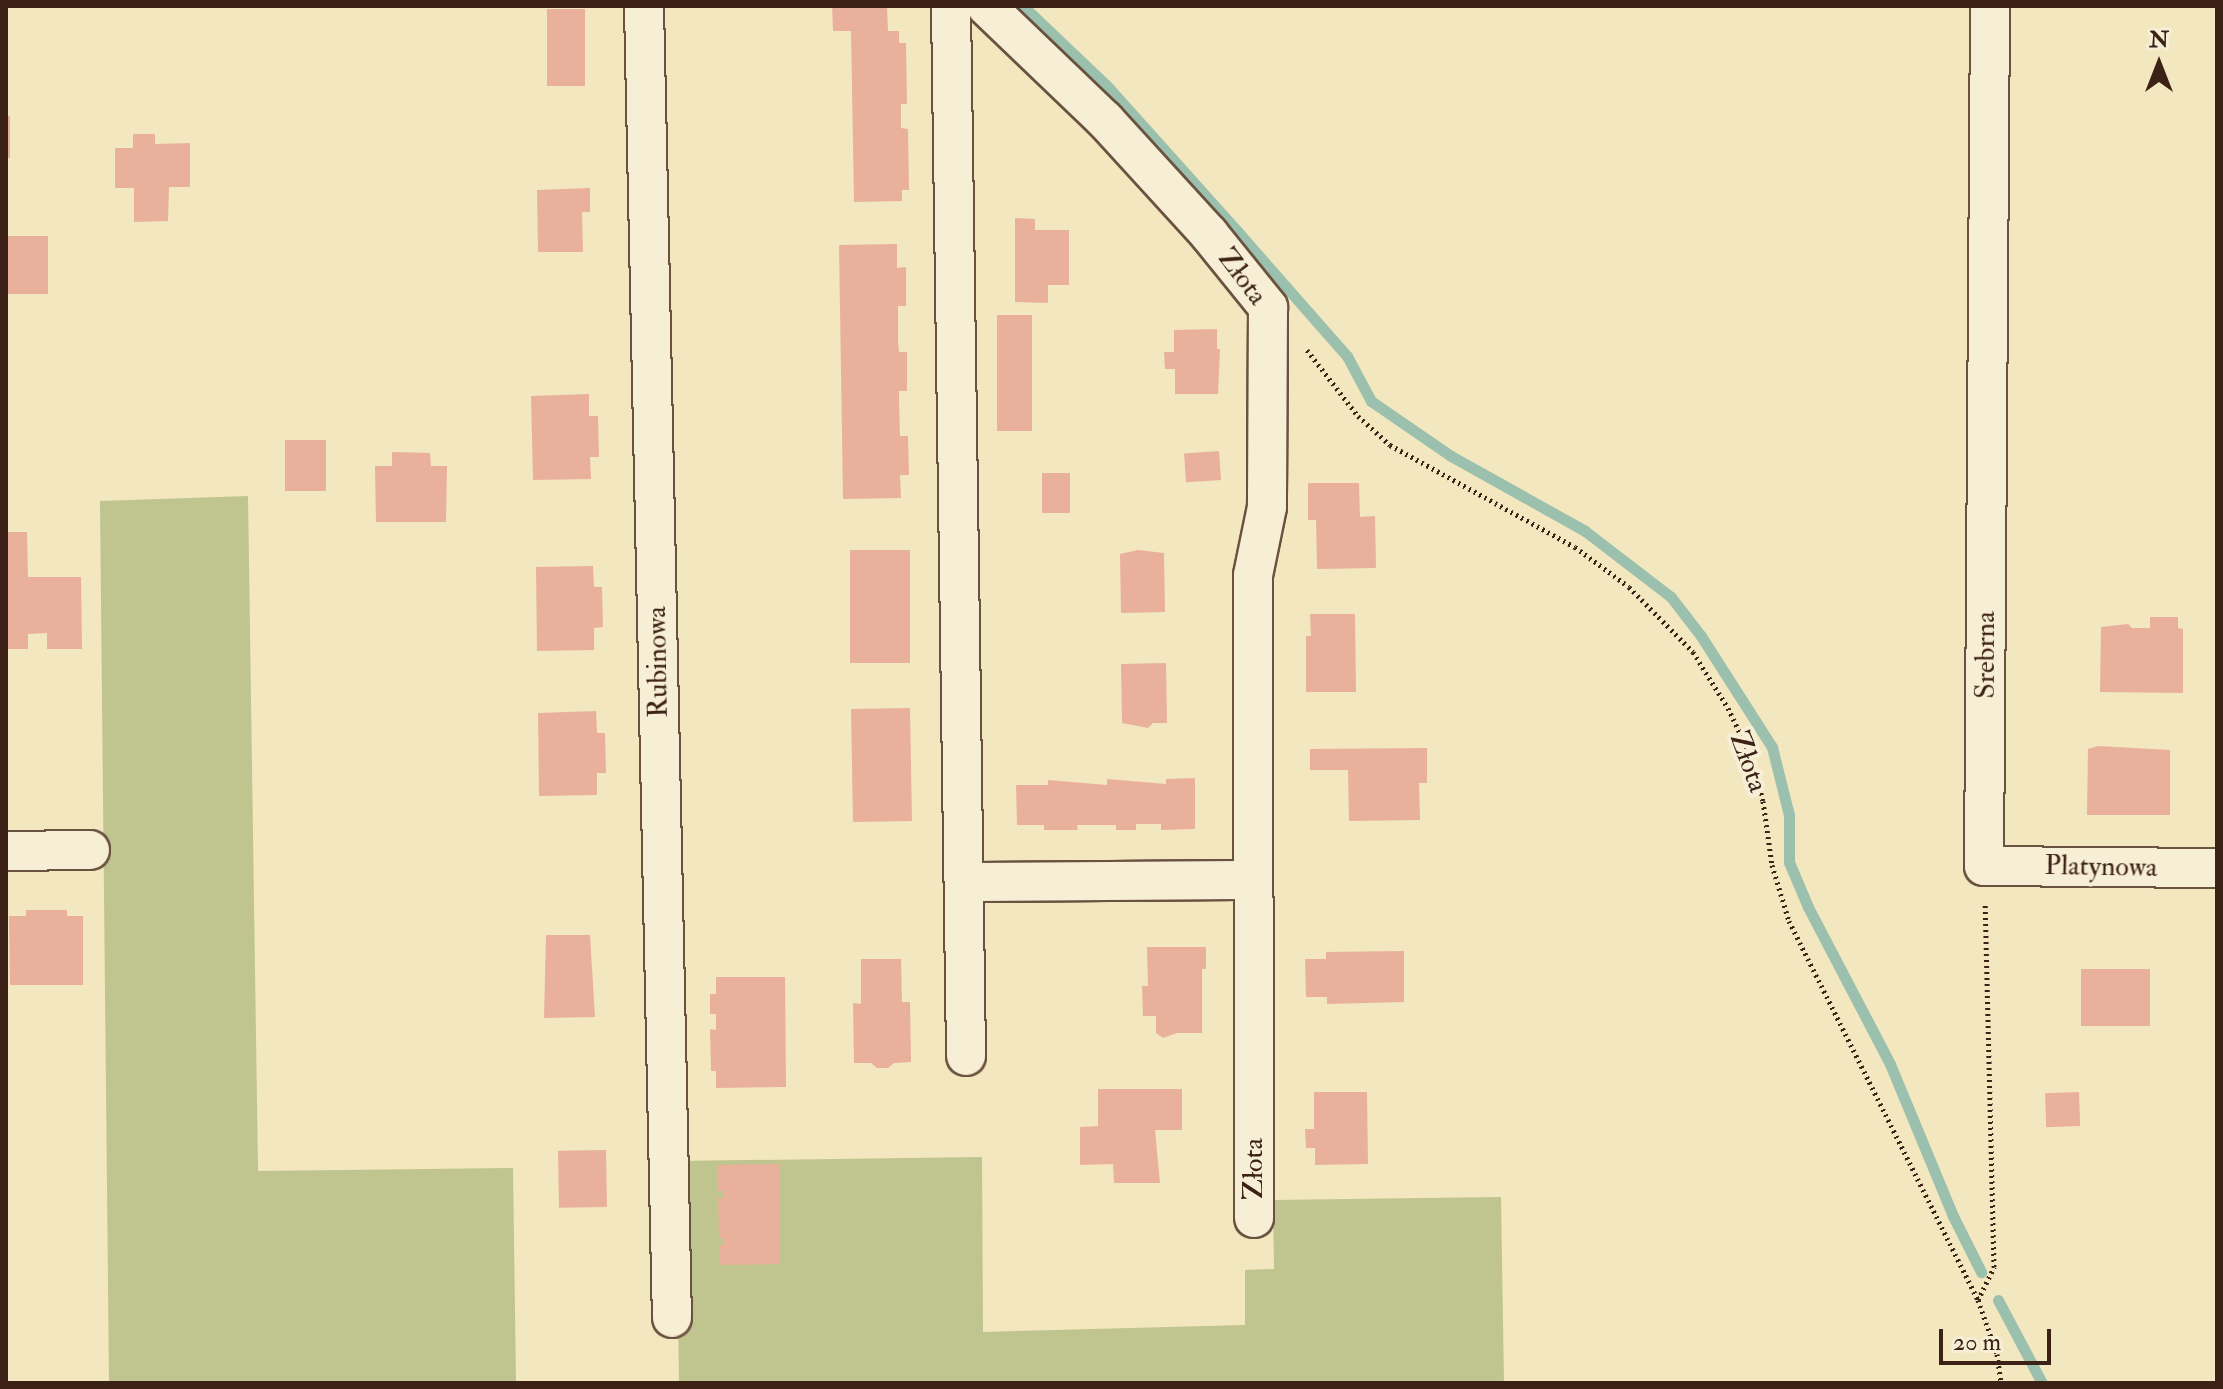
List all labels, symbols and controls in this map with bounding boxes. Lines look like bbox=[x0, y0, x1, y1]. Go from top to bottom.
north arrow bbox=[2119, 24, 2199, 104]
text: N bbox=[2149, 26, 2169, 54]
street label: Złota bbox=[1210, 242, 1274, 312]
street label: Rubinowa bbox=[640, 606, 676, 718]
street label: Srebrna bbox=[1969, 611, 2003, 699]
street label: Złota bbox=[1722, 727, 1774, 797]
street label: Platynowa bbox=[2044, 849, 2158, 885]
street label: Złota bbox=[1237, 1138, 1271, 1200]
scale bar bbox=[1943, 1313, 2055, 1363]
text: 20 m bbox=[1953, 1327, 2001, 1358]

